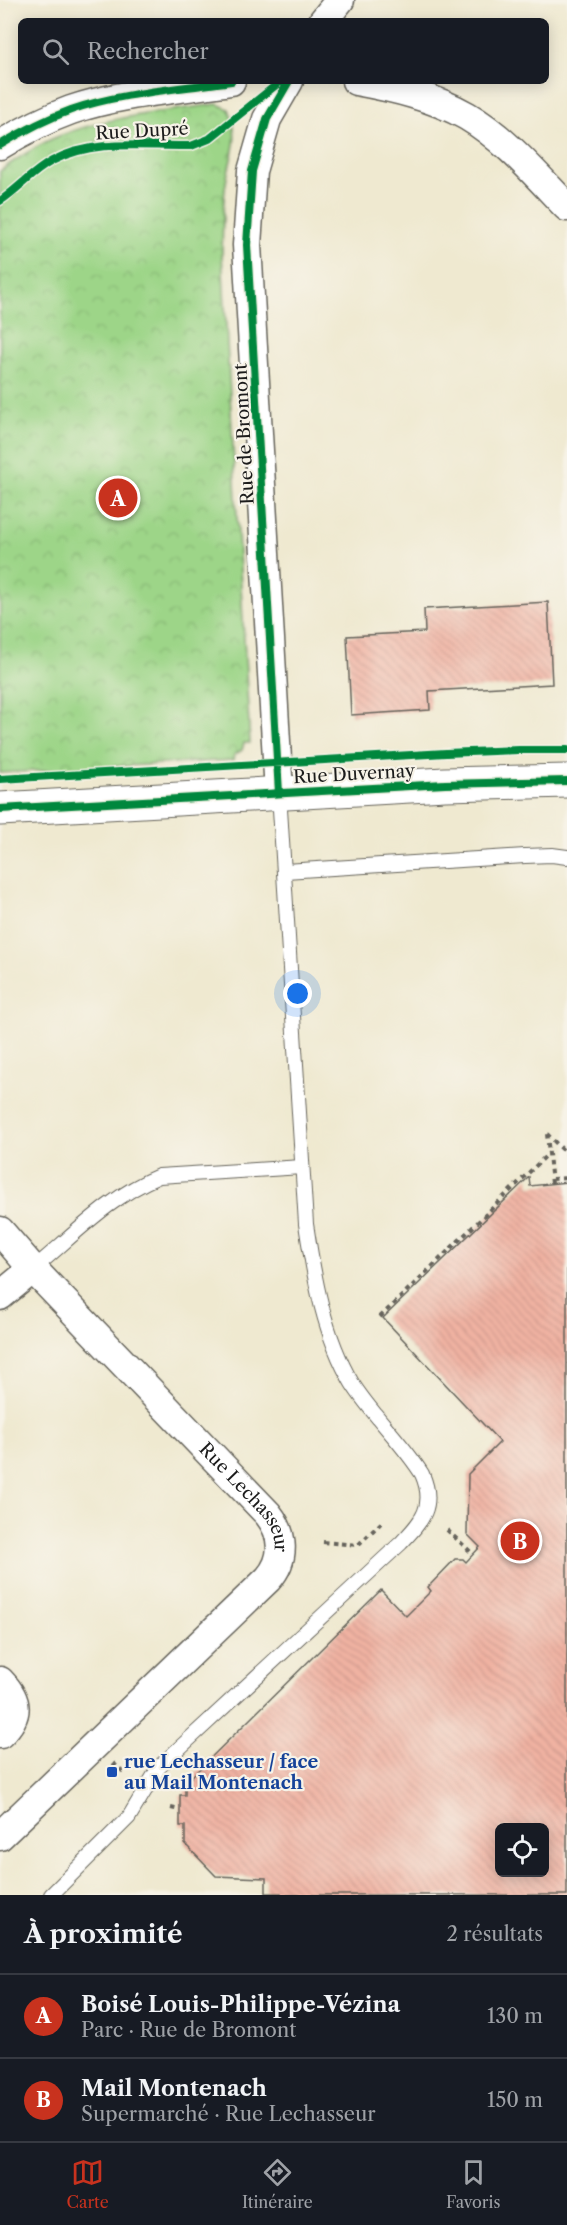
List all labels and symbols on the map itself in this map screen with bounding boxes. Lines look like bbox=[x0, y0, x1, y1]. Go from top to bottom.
street label: Rue Dupré bbox=[95, 118, 189, 144]
street label: Rue de Bromont bbox=[229, 362, 259, 505]
pin: A bbox=[98, 476, 138, 520]
street label: Rue Duvernay bbox=[293, 760, 416, 788]
your location bbox=[283, 979, 312, 1008]
street label: Rue Lechasseur bbox=[195, 1438, 292, 1553]
pin: B bbox=[500, 1518, 540, 1564]
place label: rue Lechasseur / face au Mail Montenach bbox=[124, 1751, 318, 1794]
marker: rue Lechasseur / face au Mail Montenach bbox=[105, 1765, 119, 1779]

